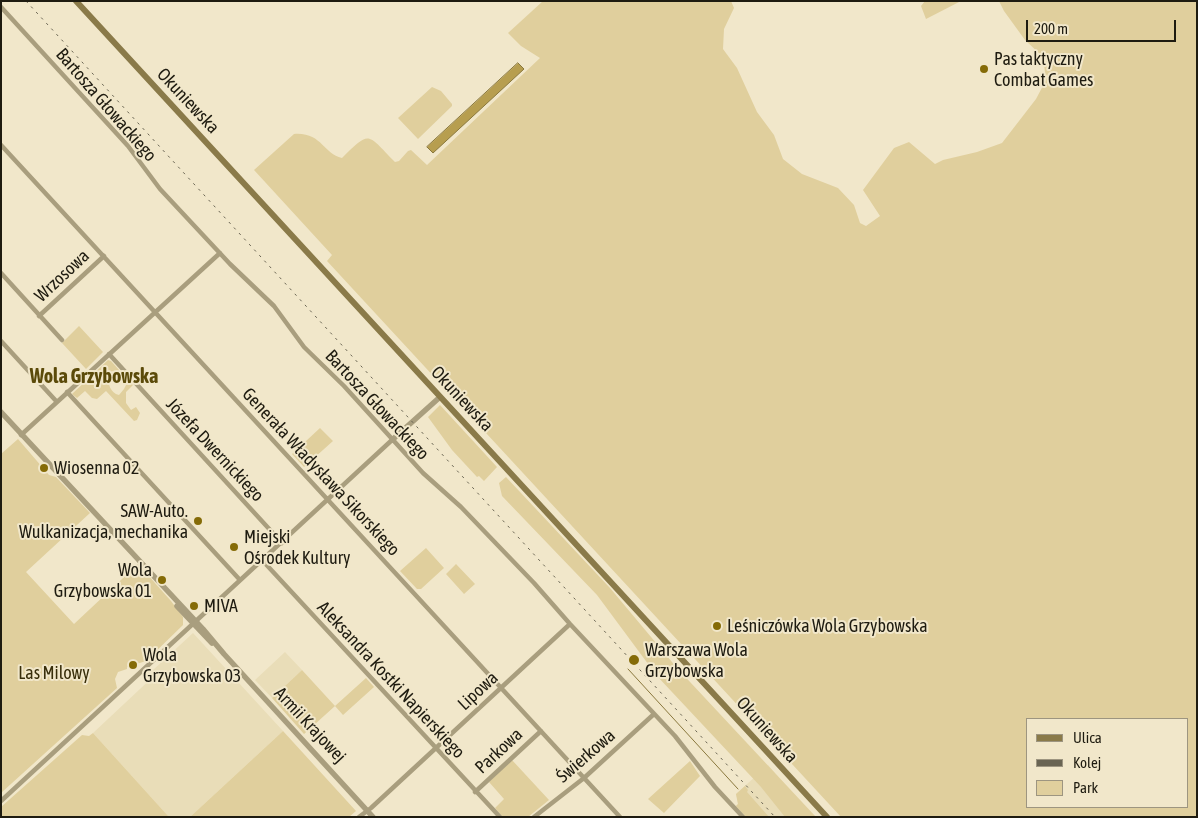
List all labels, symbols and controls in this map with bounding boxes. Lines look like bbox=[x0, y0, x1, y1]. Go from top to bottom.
scale bar bbox=[1028, 10, 1178, 42]
text: 200 m bbox=[1034, 20, 1068, 37]
street label: Bartosza Głowackiego bbox=[51, 44, 161, 166]
place label: Pas taktyczny Combat Games bbox=[994, 48, 1093, 90]
marker: Pas taktyczny Combat Games bbox=[978, 63, 990, 75]
street label: Okuniewska bbox=[152, 64, 224, 138]
street label: Wrzosowa bbox=[30, 245, 94, 307]
street label: Bartosza Głowackiego bbox=[320, 345, 434, 465]
street label: Okuniewska bbox=[426, 362, 498, 436]
district label: Wola Grzybowska bbox=[30, 365, 158, 389]
street label: Generała Władysława Sikorskiego bbox=[238, 384, 404, 560]
street label: Józefa Dwernickiego bbox=[162, 394, 268, 506]
place label: Wiosenna 02 bbox=[54, 457, 139, 479]
marker: Wiosenna 02 bbox=[38, 462, 50, 474]
place label: SAW-Auto. Wulkanizacja, mechanika bbox=[19, 500, 188, 542]
marker: SAW-Auto. Wulkanizacja, mechanika bbox=[192, 515, 204, 527]
place label: Miejski Ośrodek Kultury bbox=[244, 526, 350, 568]
marker: Miejski Ośrodek Kultury bbox=[228, 541, 240, 553]
place label: Wola Grzybowska 01 bbox=[54, 559, 152, 602]
marker: Wola Grzybowska 01 bbox=[156, 574, 168, 586]
place label: MIVA bbox=[204, 595, 238, 617]
street label: Aleksandra Kostki Napierskiego bbox=[313, 597, 469, 763]
marker: MIVA bbox=[188, 600, 200, 612]
place label: Leśniczówka Wola Grzybowska bbox=[727, 615, 928, 637]
marker: Leśniczówka Wola Grzybowska bbox=[711, 620, 723, 632]
place label: Warszawa Wola Grzybowska bbox=[645, 639, 748, 682]
place label: Wola Grzybowska 03 bbox=[143, 644, 241, 686]
marker: Warszawa Wola Grzybowska bbox=[627, 653, 641, 667]
marker: Wola Grzybowska 03 bbox=[127, 659, 139, 671]
park label: Las Milowy bbox=[18, 662, 90, 684]
street label: Lipowa bbox=[454, 667, 502, 715]
street label: Armii Krajowej bbox=[270, 683, 350, 767]
street label: Okuniewska bbox=[732, 693, 802, 767]
legend bbox=[1026, 718, 1188, 808]
street label: Parkowa bbox=[471, 724, 527, 778]
street label: Świerkowa bbox=[552, 725, 620, 787]
text: Ulica bbox=[1073, 729, 1102, 746]
text: Kolej bbox=[1073, 754, 1101, 771]
text: Park bbox=[1073, 779, 1098, 796]

